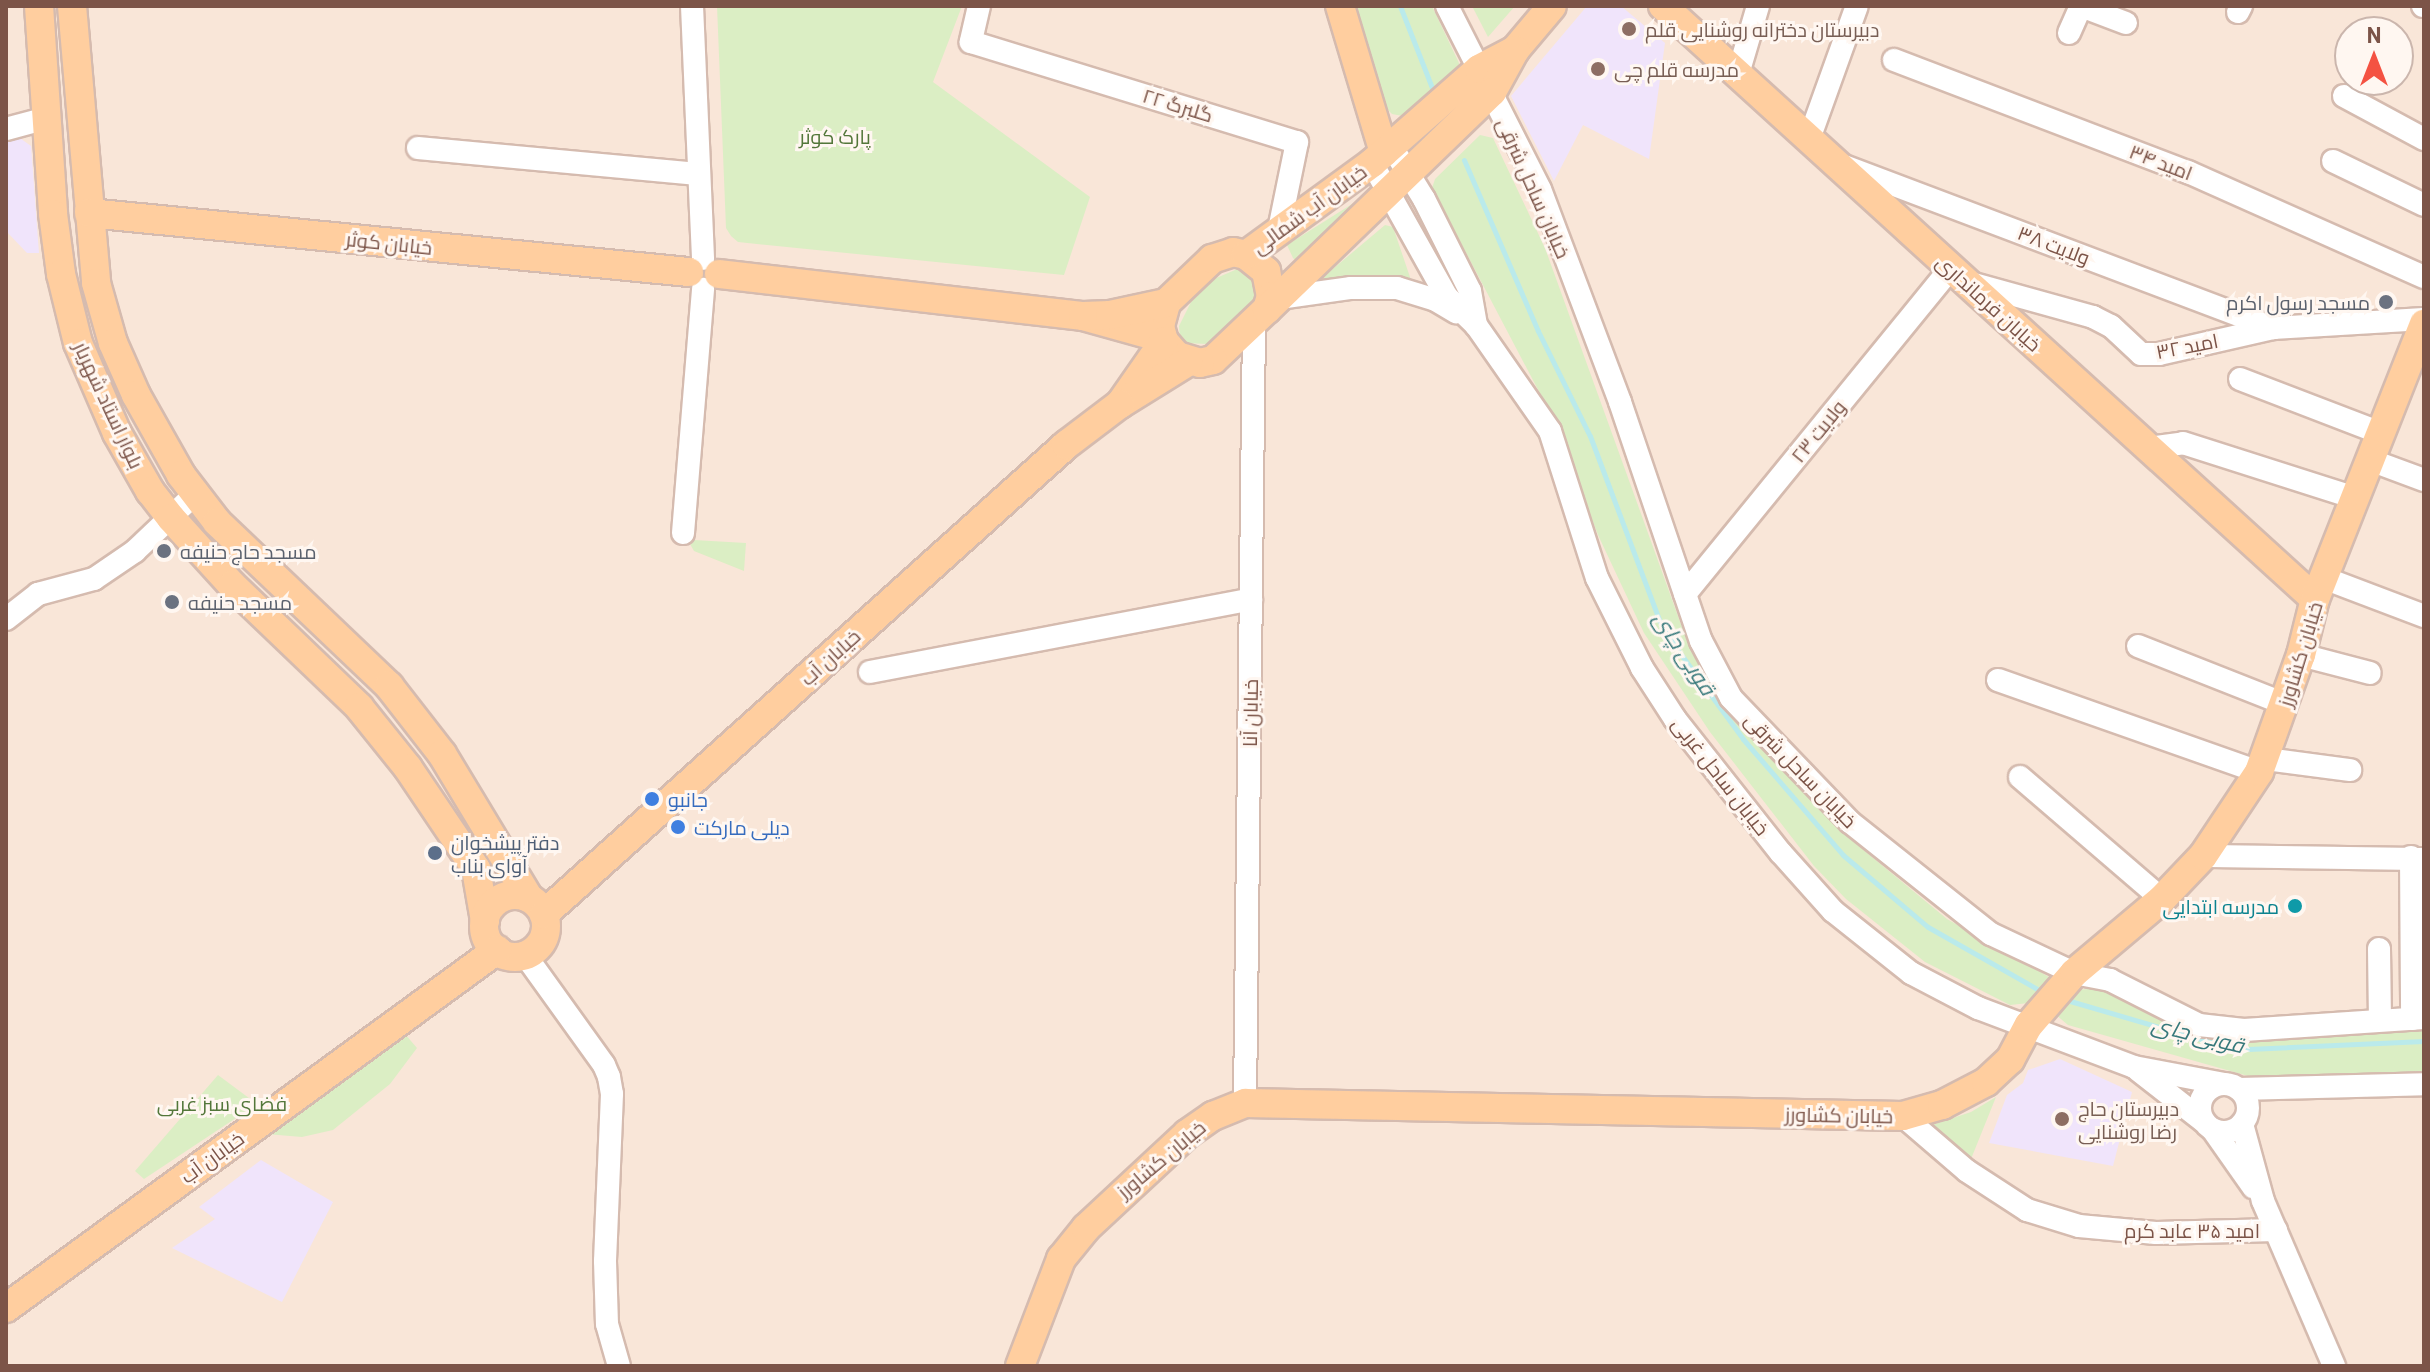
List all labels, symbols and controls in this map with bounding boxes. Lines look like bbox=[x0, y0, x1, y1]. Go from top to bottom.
north arrow bbox=[2334, 16, 2414, 96]
place label: دبیرستان دخترانه روشنایی قلم bbox=[1645, 17, 1879, 41]
marker: دبیرستان دخترانه روشنایی قلم bbox=[1620, 20, 1638, 38]
text: N bbox=[2367, 21, 2381, 47]
place label: مدرسه قلم چی bbox=[1614, 57, 1739, 81]
marker: مدرسه قلم چی bbox=[1589, 60, 1607, 78]
street label: گلبرگ ۲۲ bbox=[1140, 83, 1216, 127]
street label: خیابان ساحل شرقی bbox=[1492, 114, 1576, 262]
park label: پارک کوثر bbox=[799, 124, 871, 148]
street label: امید ۳۴ bbox=[2126, 139, 2196, 185]
street label: خیابان آب شمالی bbox=[1247, 159, 1371, 259]
street label: ولایت ۳۸ bbox=[2014, 220, 2094, 270]
street label: خیابان کوثر bbox=[345, 227, 433, 259]
street label: خیابان فرمانداری bbox=[1932, 250, 2046, 356]
place label: مسجد رسول اکرم bbox=[2226, 290, 2370, 314]
marker: مسجد رسول اکرم bbox=[2377, 293, 2395, 311]
street label: امید ۳۲ bbox=[2154, 328, 2220, 364]
street label: بلوار استاد شهریار bbox=[69, 338, 149, 472]
street label: ولایت ۲۳ bbox=[1786, 395, 1850, 467]
place label: مسجد حاج حنیفه bbox=[180, 539, 317, 563]
marker: مسجد حاج حنیفه bbox=[155, 542, 173, 560]
place label: مسجد حنیفه bbox=[188, 590, 292, 614]
marker: مسجد حنیفه bbox=[163, 593, 181, 611]
street label: خیابان کشاورز bbox=[2273, 599, 2327, 709]
water label: قوبی چای bbox=[1648, 606, 1722, 700]
street label: خیابان آب bbox=[795, 624, 865, 690]
street label: خیابان آنا bbox=[1237, 679, 1263, 747]
street label: خیابان ساحل شرقی bbox=[1740, 707, 1862, 833]
street label: خیابان ساحل غربی bbox=[1667, 712, 1775, 840]
place label: جانبو bbox=[668, 787, 708, 811]
marker: جانبو bbox=[643, 790, 661, 808]
place label: دیلی مارکت bbox=[694, 815, 790, 839]
marker: دیلی مارکت bbox=[669, 818, 687, 836]
place label: دفتر پیشخوان آوای بناب bbox=[451, 830, 559, 877]
marker: دفتر پیشخوان آوای بناب bbox=[426, 844, 444, 862]
place label: مدرسه ابتدایی bbox=[2162, 894, 2279, 918]
marker: مدرسه ابتدایی bbox=[2286, 897, 2304, 915]
water label: قوبی چای bbox=[2149, 1010, 2247, 1058]
park label: فضای سبز غربی bbox=[157, 1091, 287, 1115]
place label: دبیرستان حاج رضا روشنایی bbox=[2078, 1096, 2179, 1143]
street label: خیابان کشاورز bbox=[1785, 1102, 1893, 1128]
marker: دبیرستان حاج رضا روشنایی bbox=[2053, 1110, 2071, 1128]
street label: خیابان کشاورز bbox=[1112, 1115, 1210, 1203]
street label: خیابان آب bbox=[176, 1126, 248, 1188]
street label: امید ۳۵ عابد کرم bbox=[2124, 1218, 2260, 1242]

